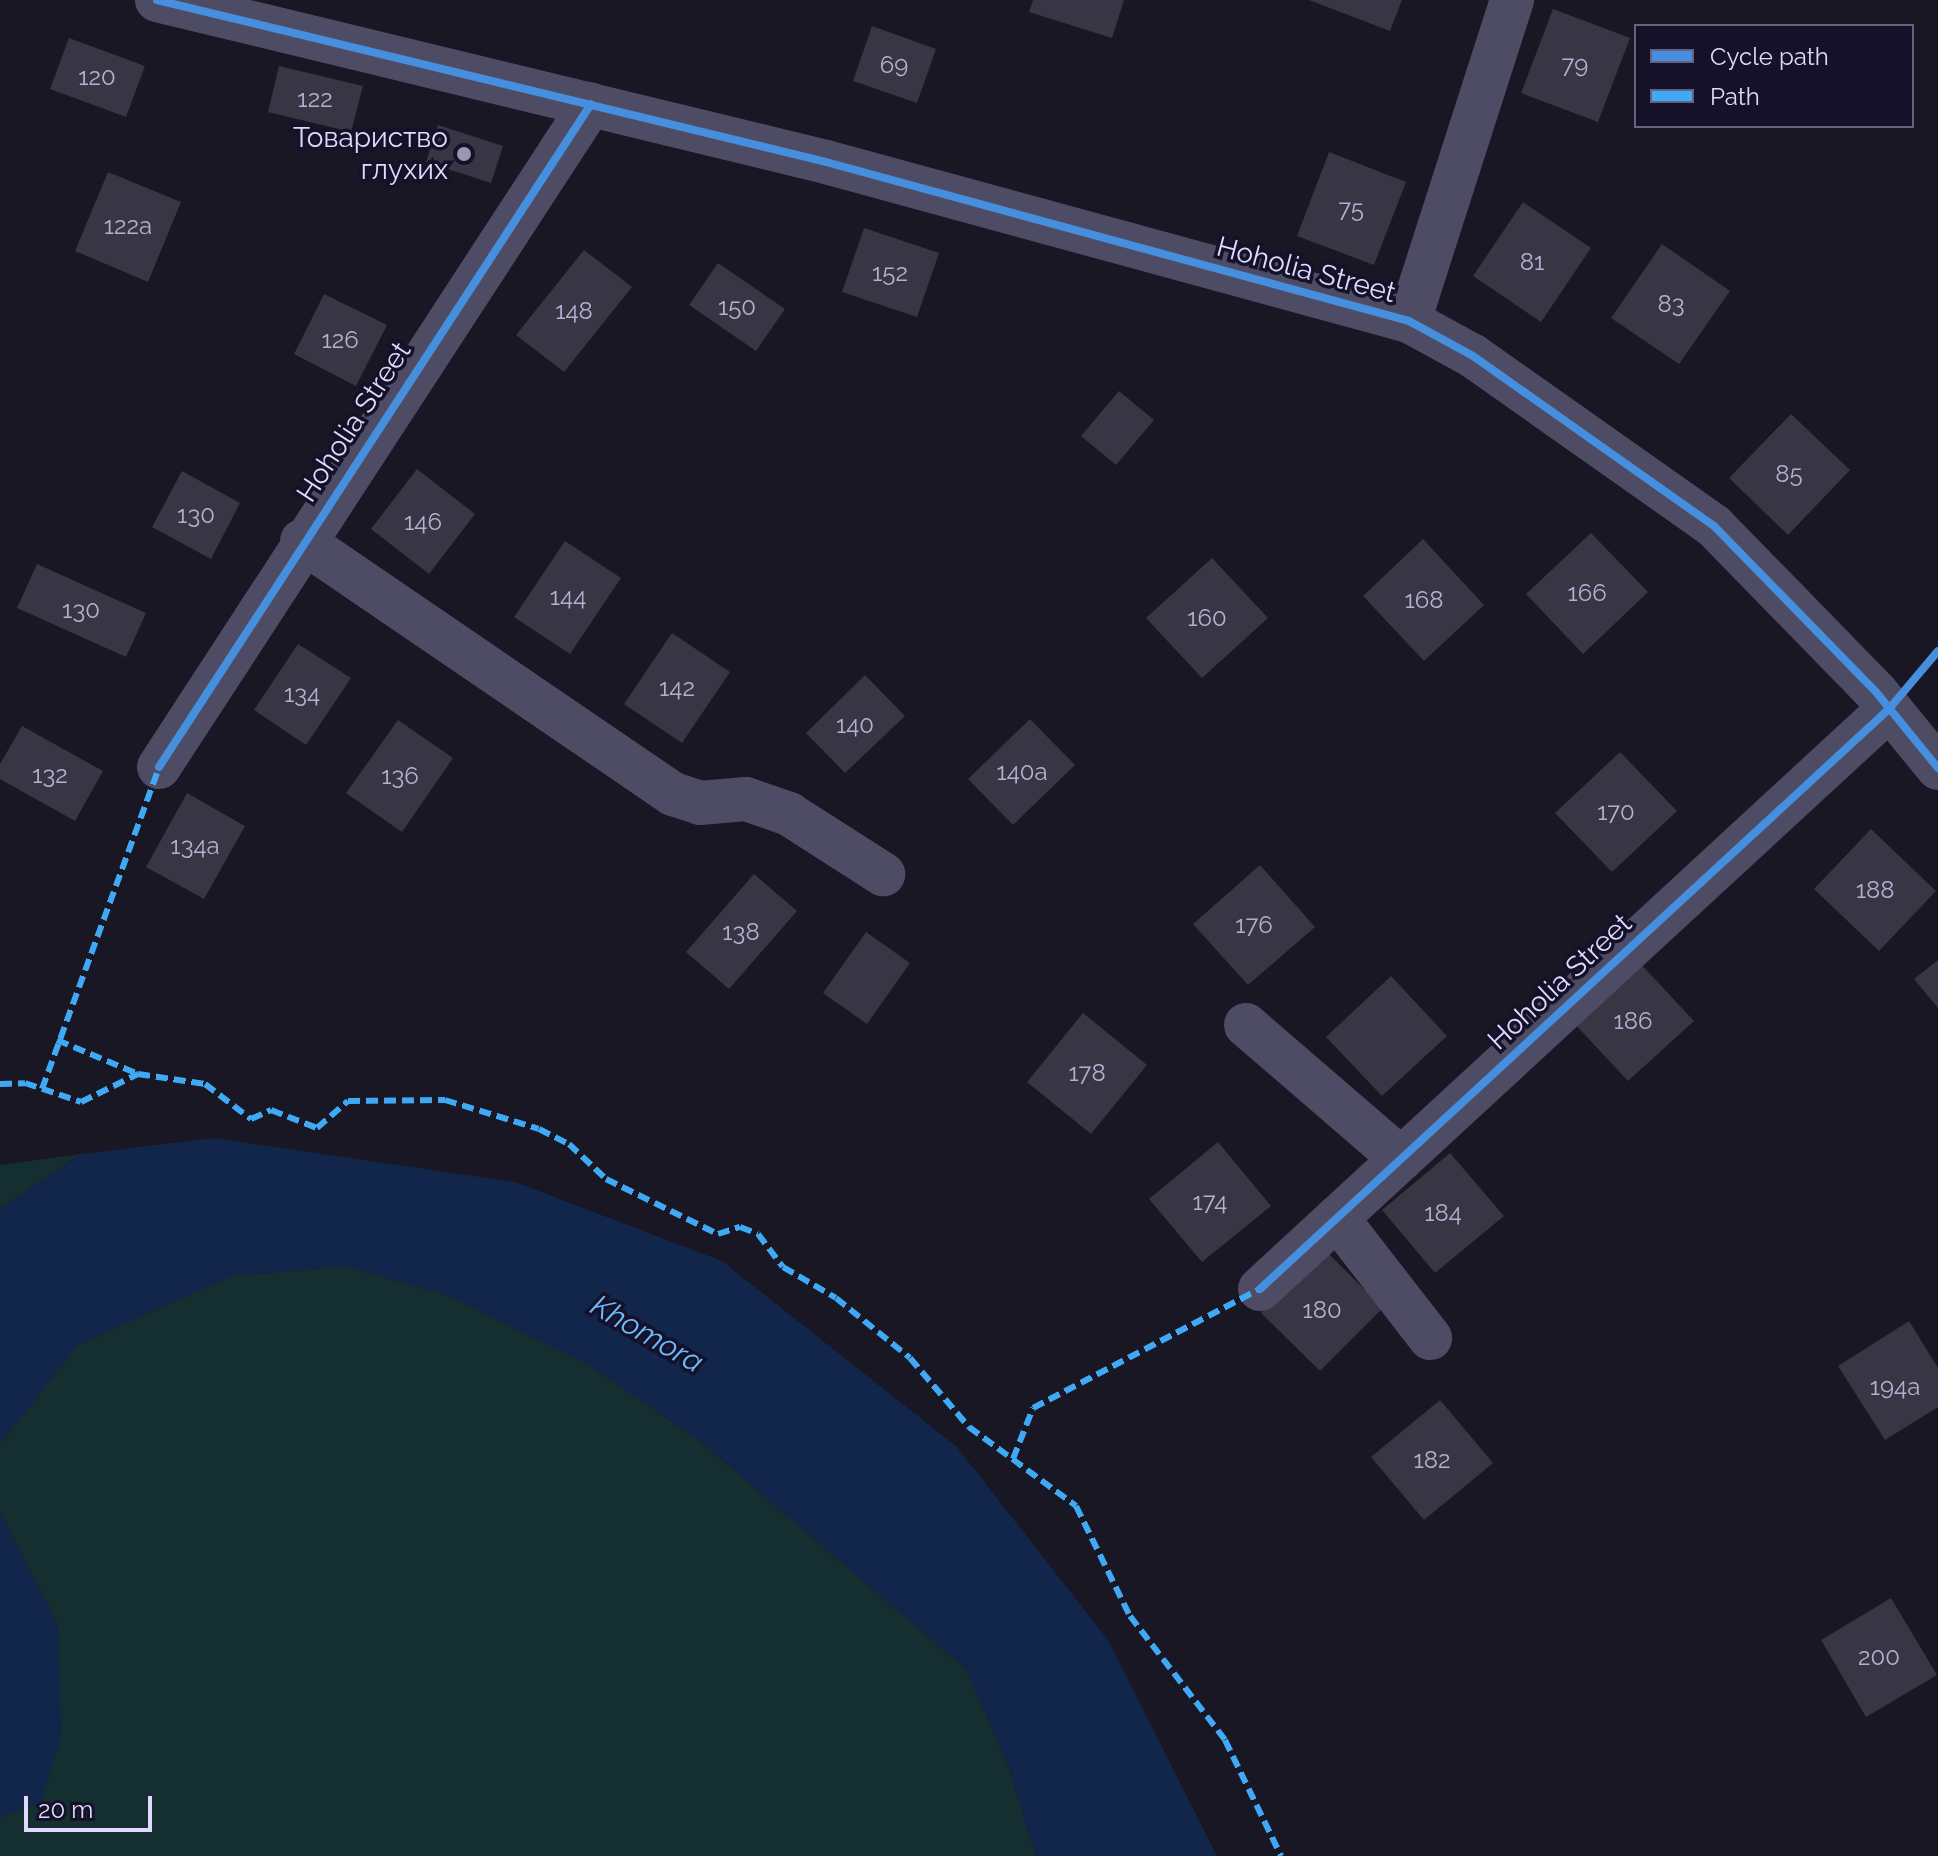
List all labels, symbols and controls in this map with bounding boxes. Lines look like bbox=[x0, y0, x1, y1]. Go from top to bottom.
legend bbox=[1634, 24, 1914, 128]
text: Cycle path bbox=[1710, 42, 1829, 71]
house number: 69 bbox=[880, 51, 908, 79]
house number: 79 bbox=[1562, 51, 1588, 79]
house number: 120 bbox=[78, 63, 116, 91]
text: Path bbox=[1710, 82, 1760, 111]
house number: 122 bbox=[297, 85, 333, 113]
place label: Товариство глухих bbox=[293, 121, 448, 187]
marker: Товариство глухих bbox=[455, 145, 473, 163]
house number: 75 bbox=[1338, 195, 1364, 223]
house number: 122а bbox=[104, 212, 152, 240]
street label: Hoholia Street bbox=[1213, 230, 1399, 310]
house number: 81 bbox=[1520, 248, 1544, 276]
house number: 152 bbox=[872, 259, 908, 287]
house number: 83 bbox=[1657, 290, 1685, 318]
house number: 150 bbox=[718, 293, 756, 321]
house number: 148 bbox=[555, 297, 593, 325]
house number: 126 bbox=[321, 326, 359, 354]
street label: Hoholia Street bbox=[290, 336, 418, 508]
house number: 85 bbox=[1775, 460, 1803, 488]
house number: 130 bbox=[177, 501, 215, 529]
house number: 146 bbox=[404, 508, 442, 536]
house number: 166 bbox=[1567, 579, 1607, 607]
house number: 144 bbox=[550, 583, 586, 611]
house number: 168 bbox=[1405, 586, 1443, 614]
house number: 130 bbox=[62, 596, 100, 624]
house number: 160 bbox=[1187, 604, 1227, 632]
house number: 142 bbox=[659, 674, 695, 702]
house number: 134 bbox=[284, 680, 320, 708]
house number: 140 bbox=[836, 711, 874, 739]
house number: 140а bbox=[996, 758, 1048, 786]
house number: 132 bbox=[32, 761, 68, 789]
house number: 136 bbox=[381, 762, 419, 790]
house number: 170 bbox=[1597, 798, 1635, 826]
house number: 134а bbox=[170, 832, 220, 860]
house number: 188 bbox=[1856, 876, 1894, 904]
street label: Hoholia Street bbox=[1481, 907, 1639, 1057]
house number: 176 bbox=[1235, 911, 1273, 939]
house number: 138 bbox=[722, 918, 760, 946]
house number: 186 bbox=[1614, 1007, 1652, 1035]
house number: 178 bbox=[1068, 1059, 1106, 1087]
house number: 174 bbox=[1193, 1188, 1227, 1216]
house number: 184 bbox=[1424, 1199, 1462, 1227]
water label: Khomora bbox=[584, 1287, 710, 1381]
house number: 180 bbox=[1302, 1296, 1342, 1324]
house number: 194а bbox=[1870, 1373, 1920, 1401]
house number: 182 bbox=[1413, 1446, 1451, 1474]
house number: 200 bbox=[1858, 1643, 1900, 1671]
scale bar bbox=[28, 1780, 156, 1830]
text: 20 m bbox=[38, 1795, 93, 1824]

